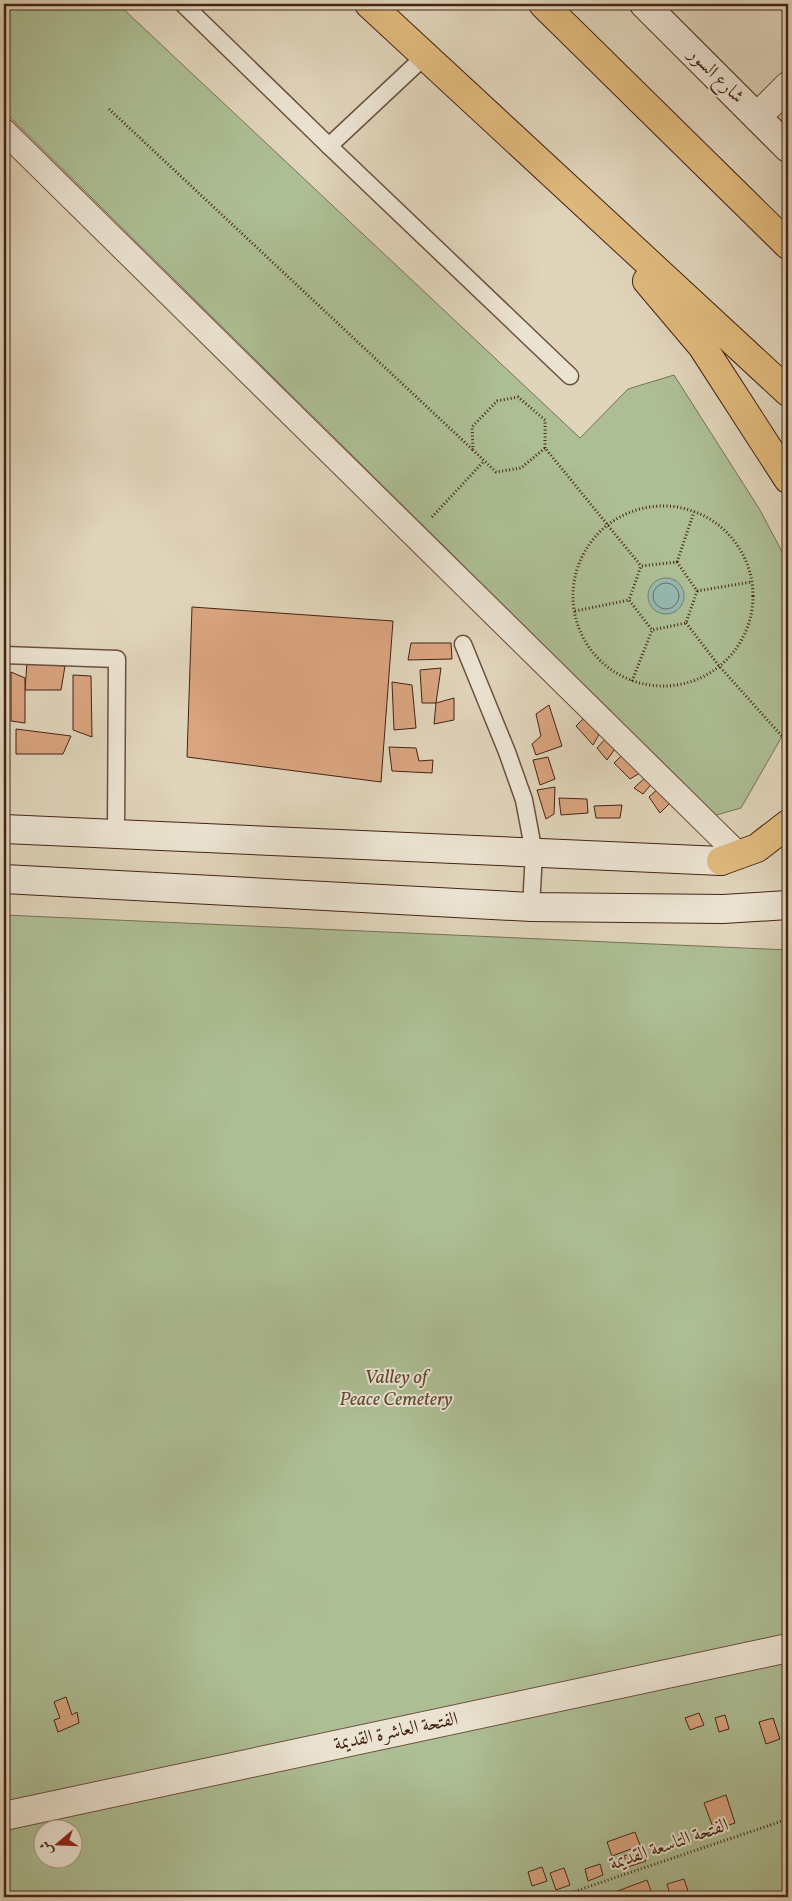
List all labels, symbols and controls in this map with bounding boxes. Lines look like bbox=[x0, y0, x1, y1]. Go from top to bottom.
street label: شارع السور bbox=[680, 41, 750, 110]
park label: Valley of Peace Cemetery bbox=[339, 1365, 453, 1413]
street label: الفتحة العاشرة القديمة bbox=[332, 1706, 460, 1758]
street label: الفتحة التاسعة القديمة bbox=[606, 1812, 732, 1878]
north arrow bbox=[32, 1818, 82, 1868]
text: ش bbox=[36, 1838, 58, 1857]

